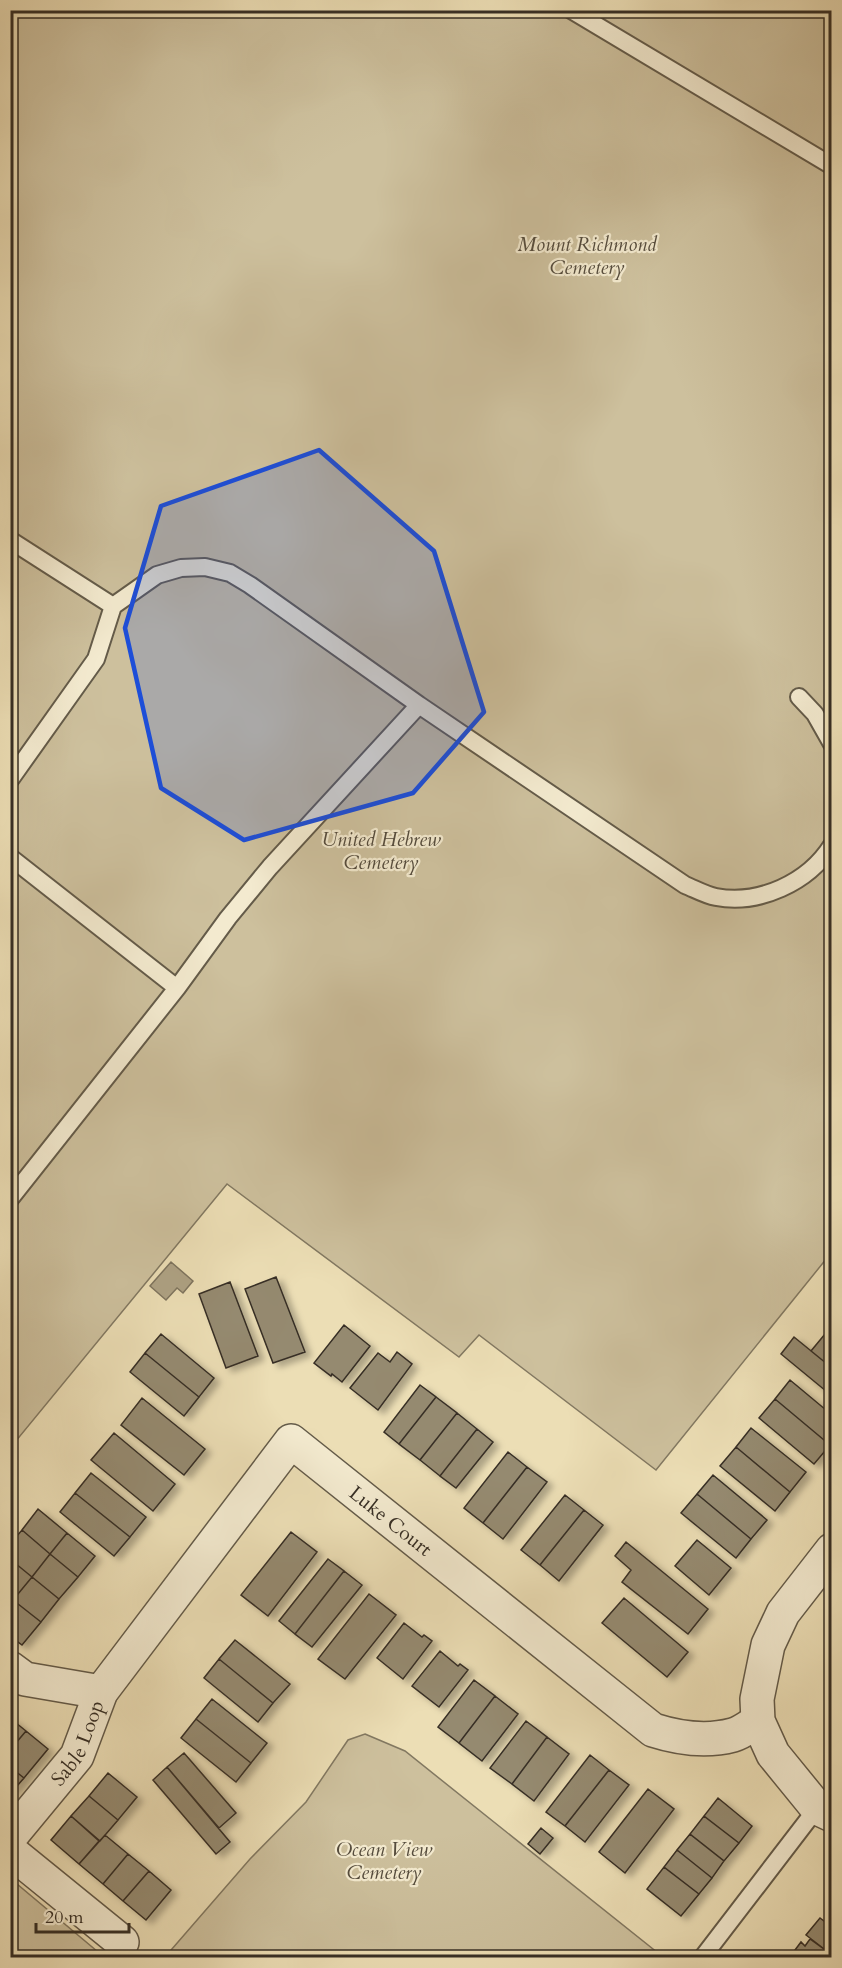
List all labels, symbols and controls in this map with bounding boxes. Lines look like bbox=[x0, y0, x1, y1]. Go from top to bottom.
park label: Mount Richmond Cemetery bbox=[517, 231, 658, 281]
park label: United Hebrew Cemetery bbox=[321, 826, 442, 876]
street label: Luke Court bbox=[343, 1480, 438, 1563]
street label: Sable Loop bbox=[45, 1697, 111, 1792]
park label: Ocean View Cemetery bbox=[336, 1836, 433, 1886]
scale bar bbox=[36, 1896, 129, 1934]
text: 20 m bbox=[45, 1905, 84, 1930]

